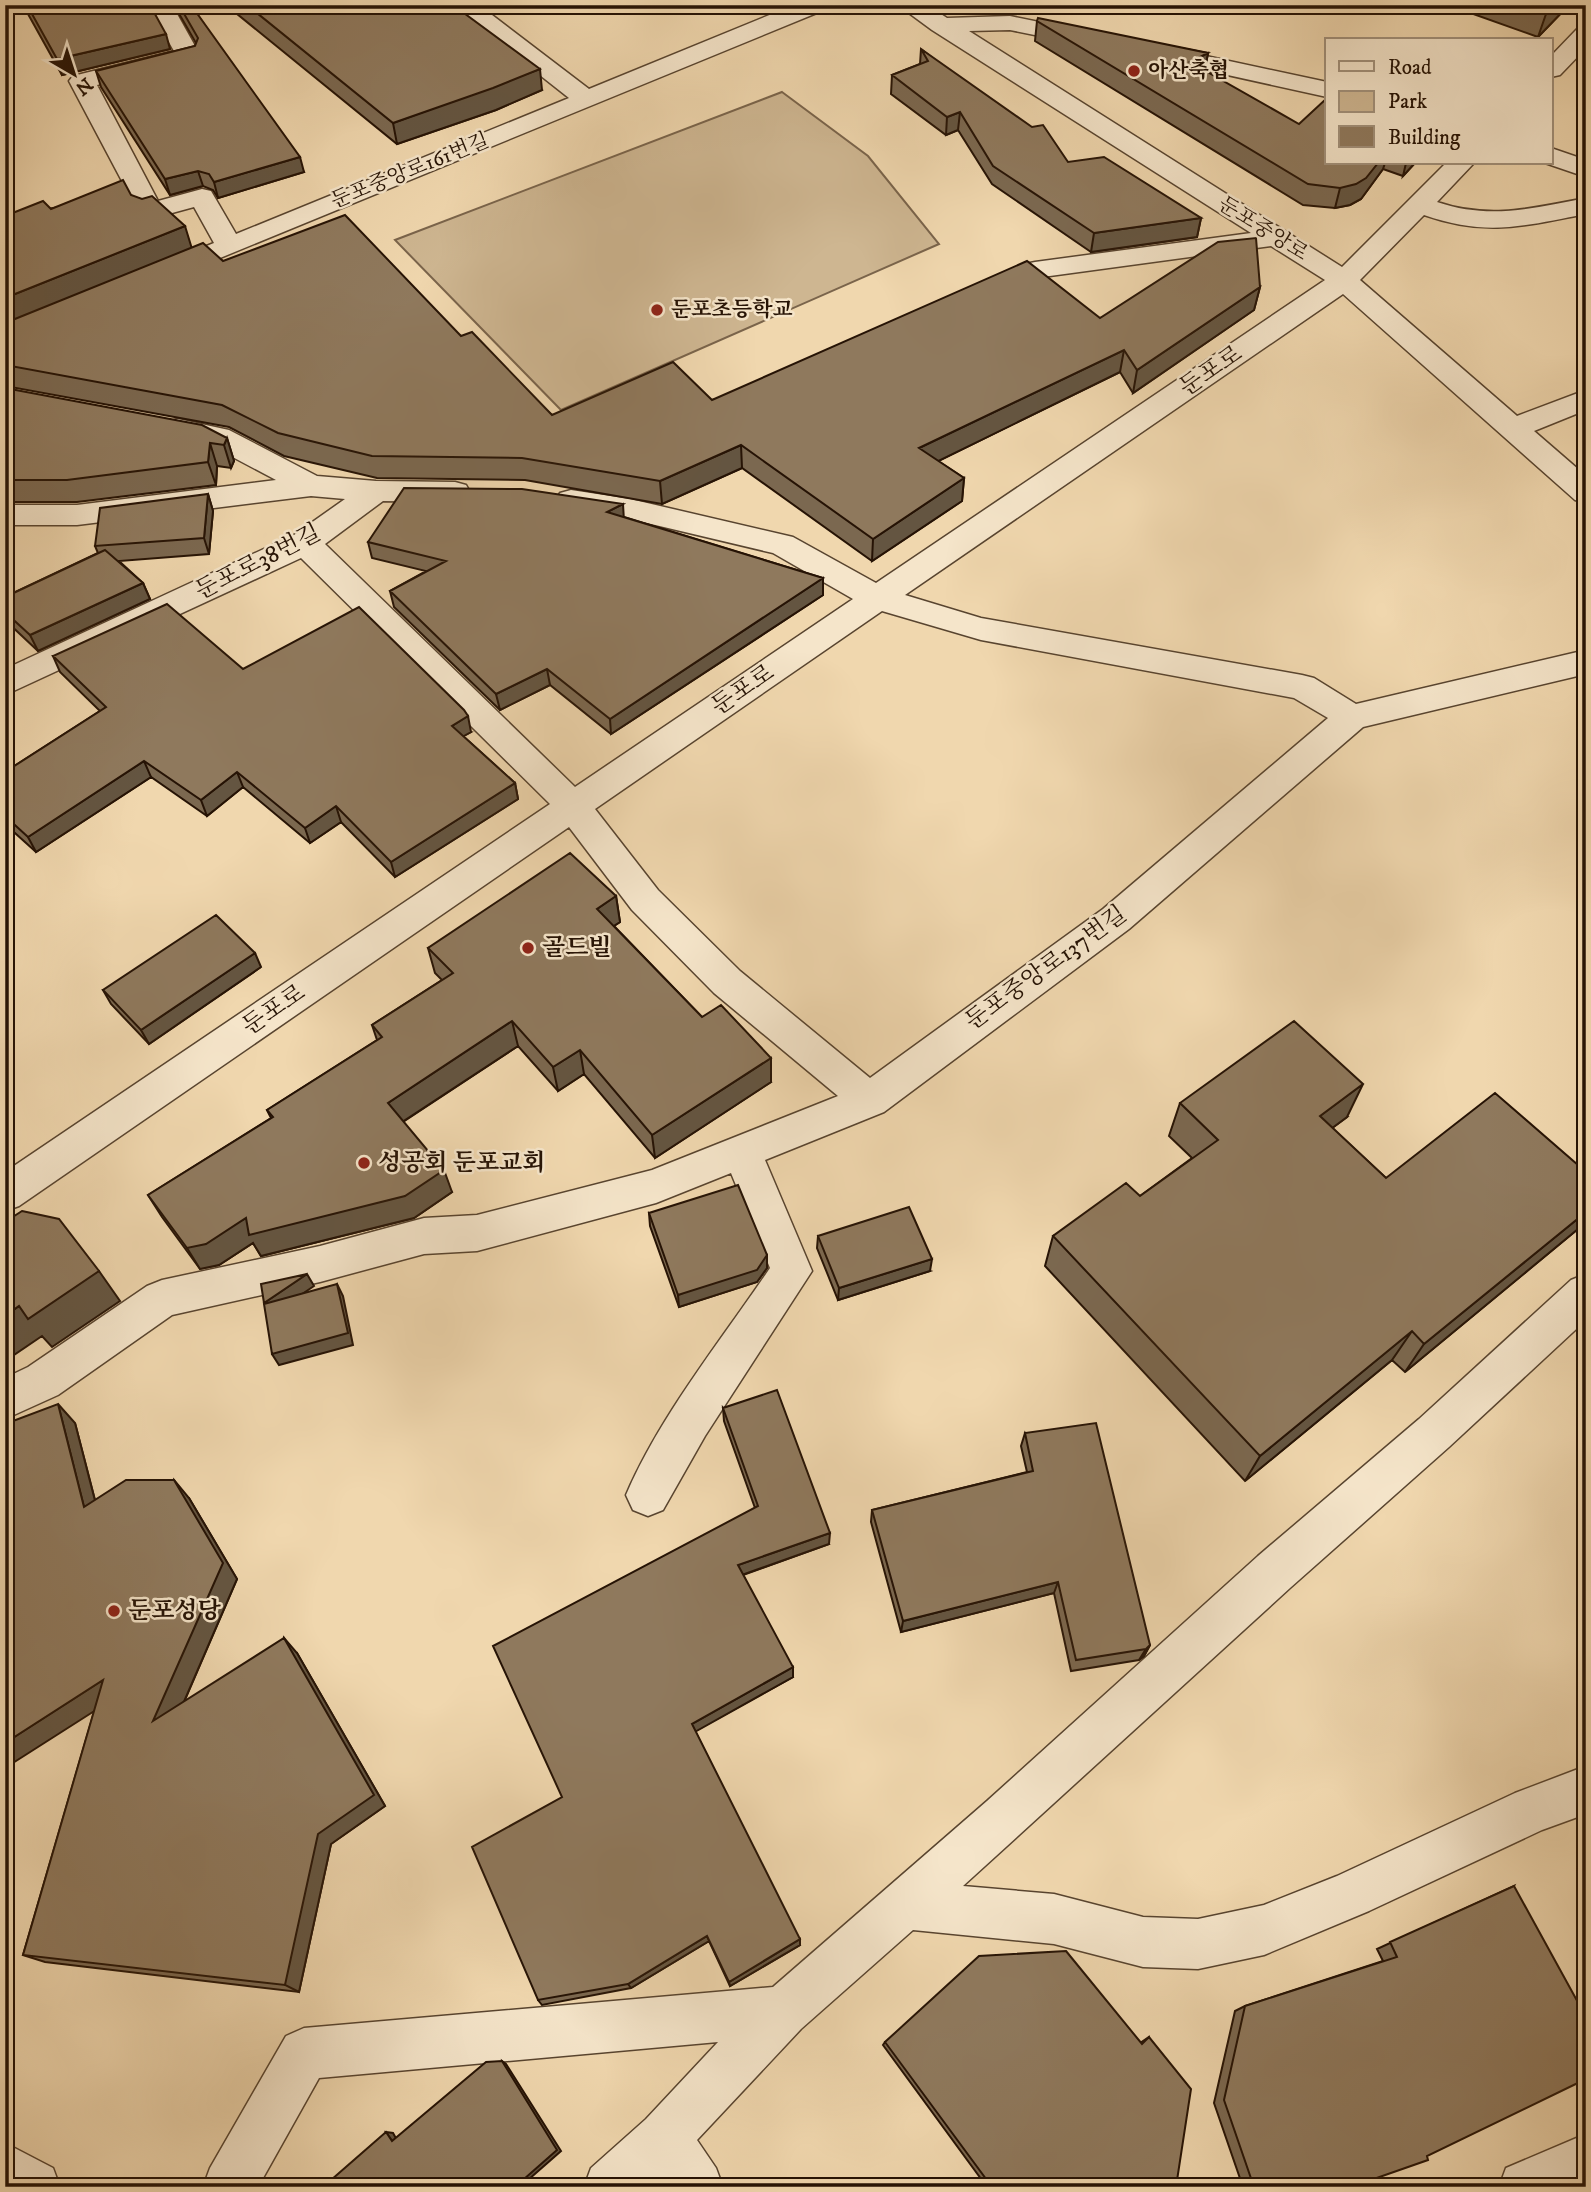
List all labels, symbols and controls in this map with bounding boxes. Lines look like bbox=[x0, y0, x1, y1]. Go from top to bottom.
north arrow bbox=[38, 38, 108, 108]
legend bbox=[1325, 38, 1552, 164]
text: Road bbox=[1388, 55, 1432, 81]
place label: 아산축협 bbox=[1148, 58, 1229, 84]
marker: 아산축협 bbox=[1126, 63, 1142, 79]
text: N bbox=[70, 72, 97, 100]
text: Park bbox=[1388, 89, 1428, 115]
text: Building bbox=[1388, 125, 1461, 151]
street label: 둔포중앙로161번길 bbox=[327, 127, 493, 215]
street label: 둔포중앙로 bbox=[1213, 191, 1313, 267]
place label: 둔포초등학교 bbox=[671, 297, 793, 323]
marker: 둔포초등학교 bbox=[649, 302, 665, 318]
street label: 둔포로 bbox=[1174, 339, 1248, 403]
street label: 둔포로38번길 bbox=[190, 518, 326, 606]
street label: 둔포로 bbox=[706, 658, 780, 722]
street label: 둔포중앙로137번길 bbox=[959, 899, 1133, 1037]
place label: 골드빌 bbox=[542, 933, 612, 963]
marker: 골드빌 bbox=[520, 940, 536, 956]
street label: 둔포로 bbox=[237, 978, 311, 1042]
place label: 성공회 둔포교회 bbox=[378, 1148, 545, 1178]
marker: 성공회 둔포교회 bbox=[356, 1155, 372, 1171]
place label: 둔포성당 bbox=[128, 1596, 222, 1626]
marker: 둔포성당 bbox=[106, 1603, 122, 1619]

